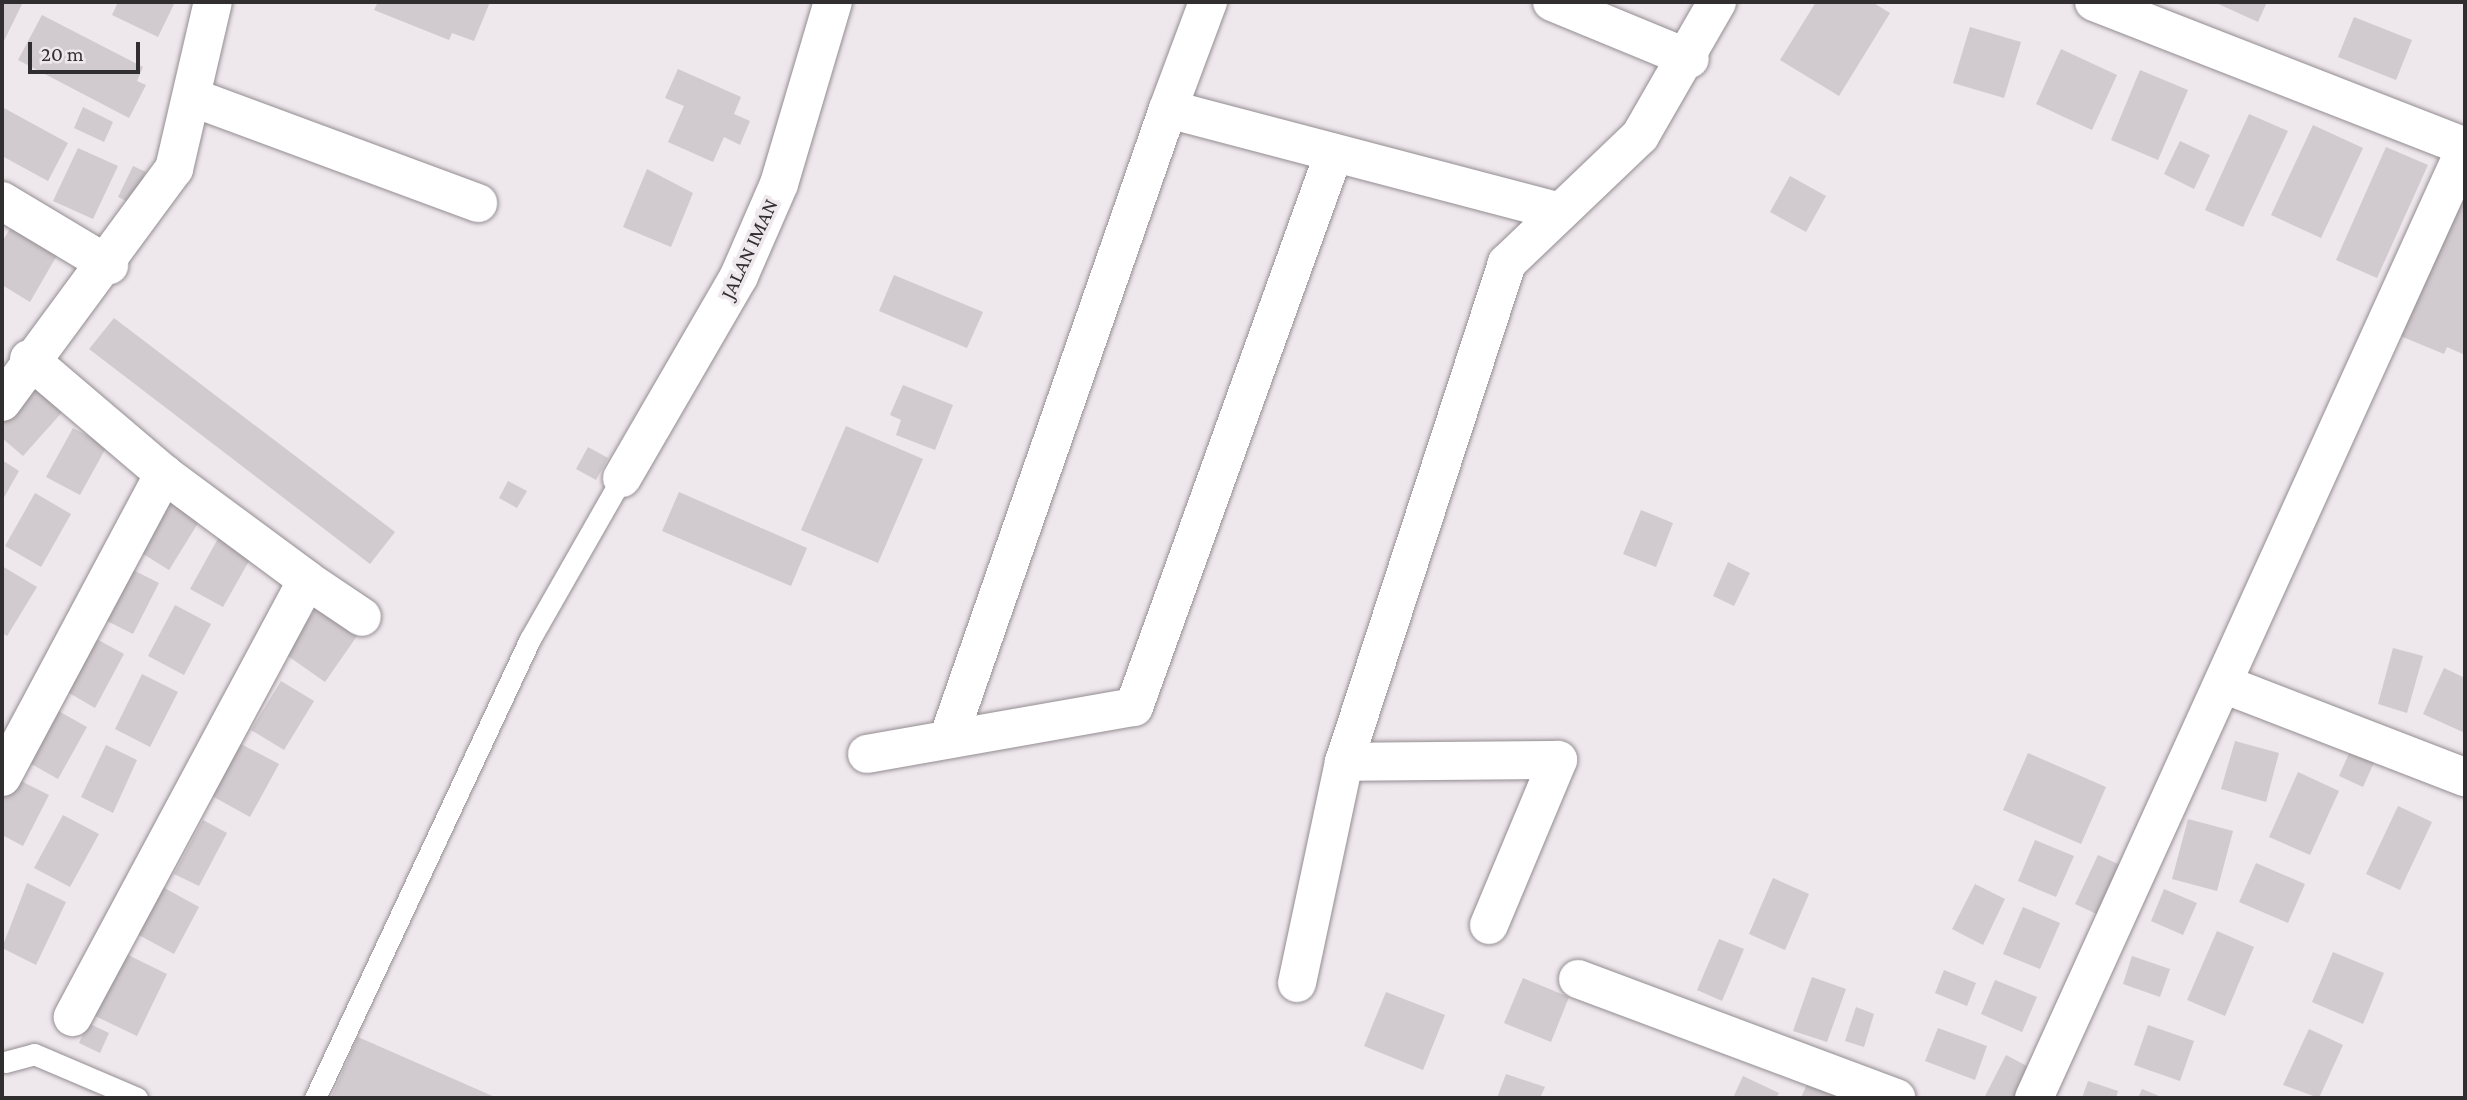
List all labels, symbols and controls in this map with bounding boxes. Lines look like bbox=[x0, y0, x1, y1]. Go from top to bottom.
scale bar bbox=[32, 28, 144, 72]
text: 20 m bbox=[41, 42, 84, 66]
street label: JALAN IMAN bbox=[715, 195, 783, 303]

